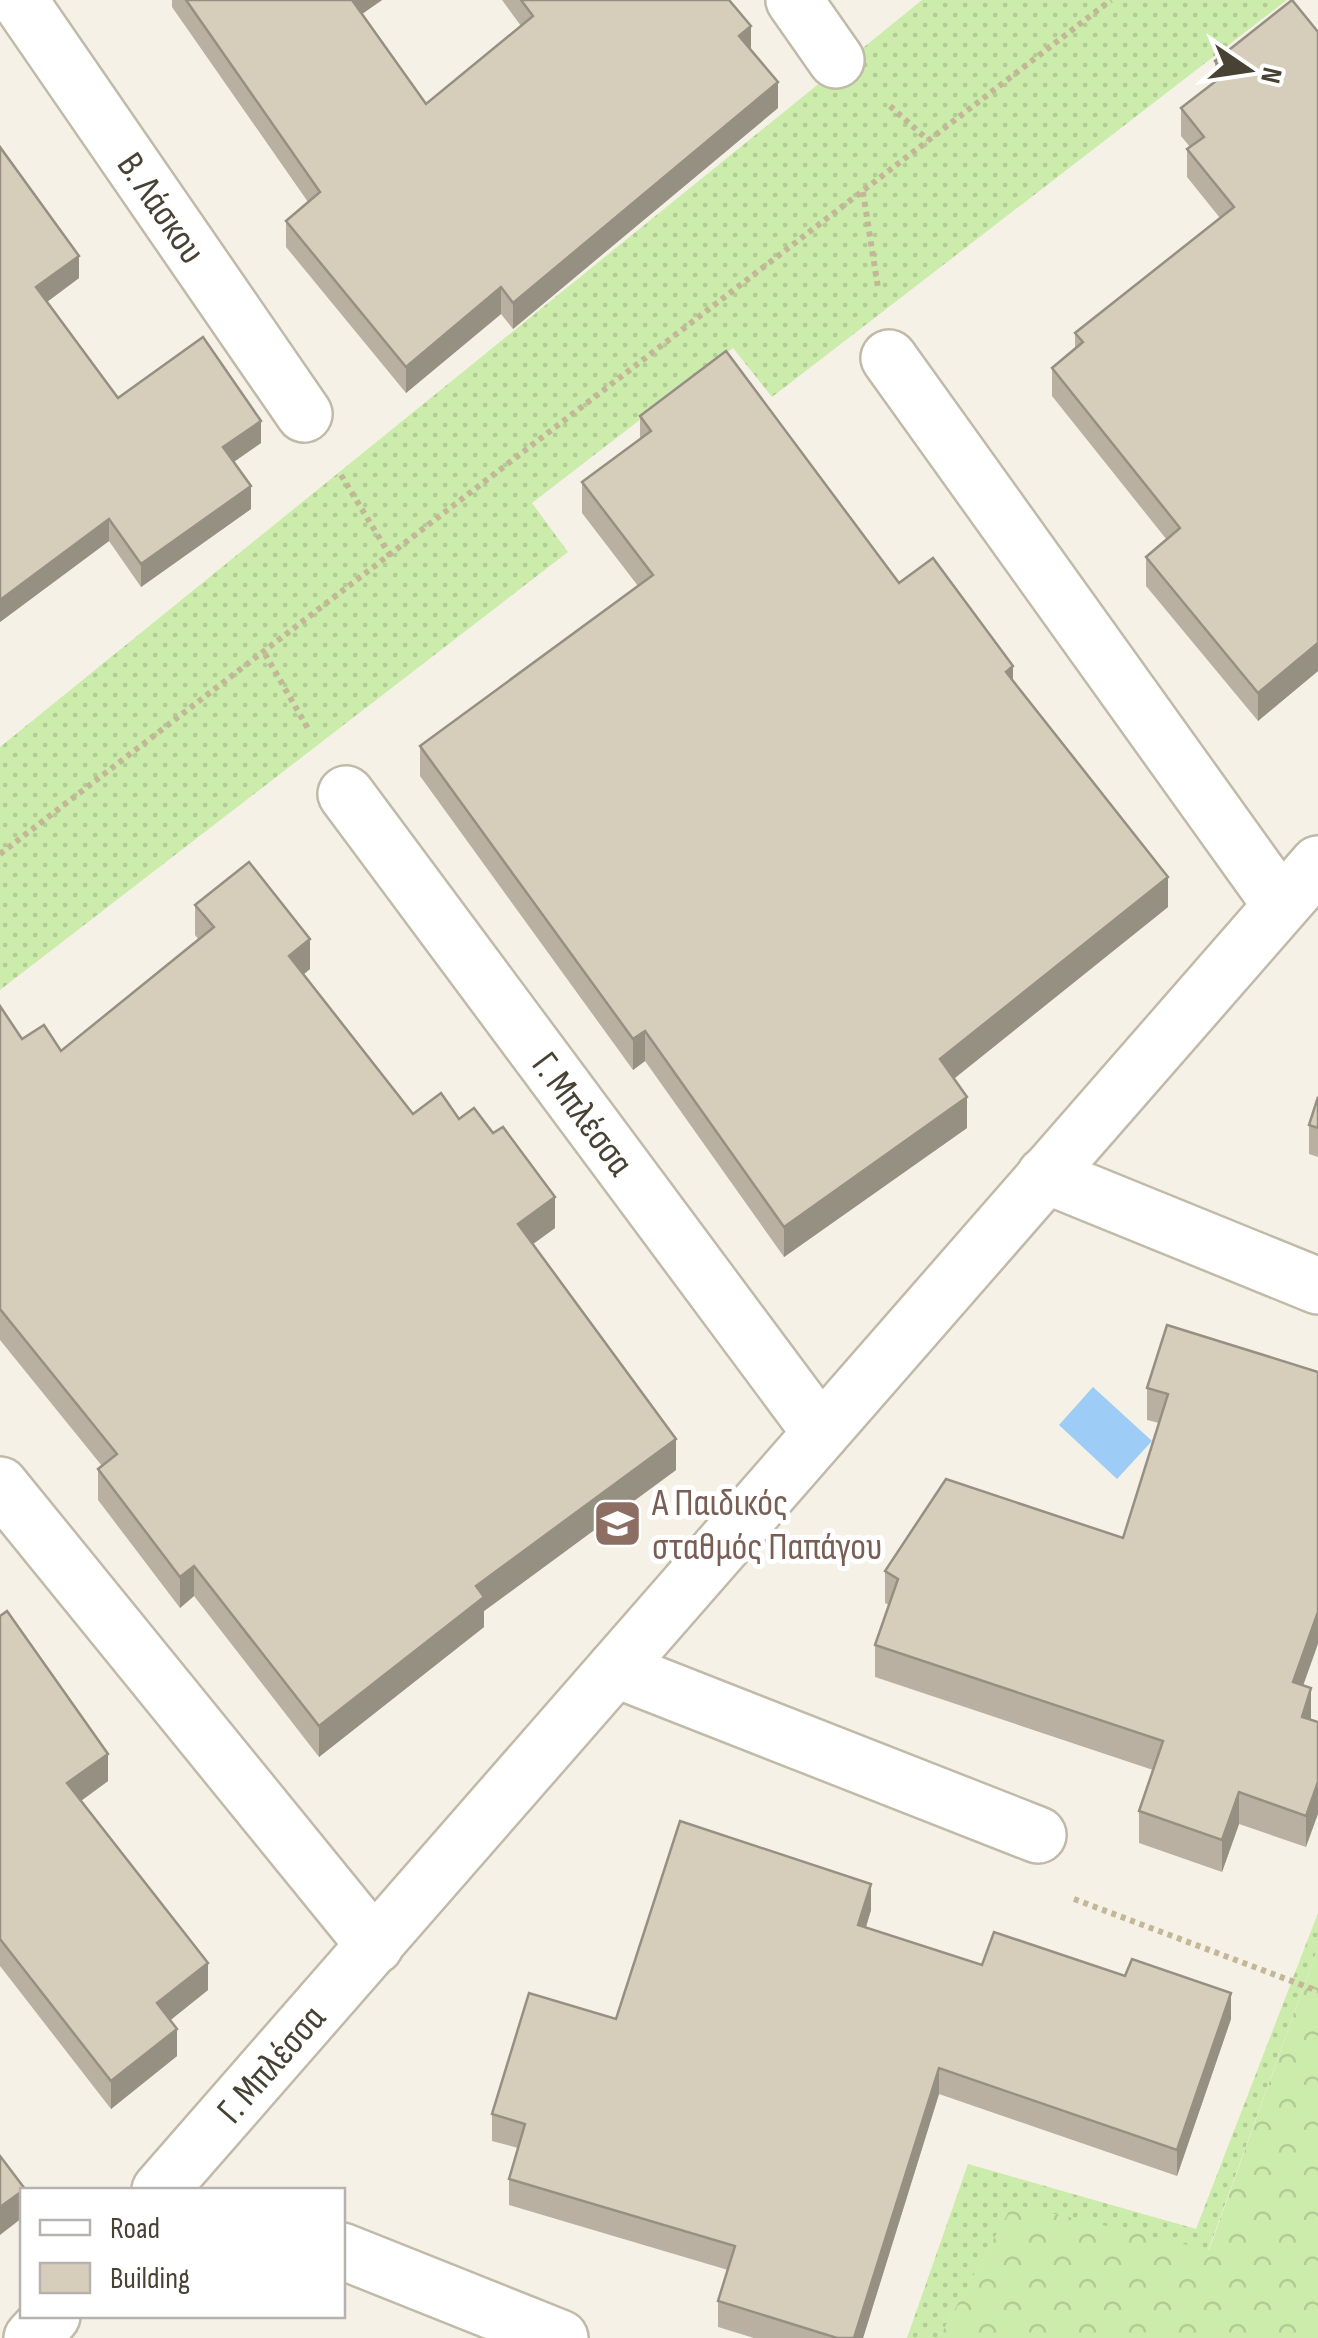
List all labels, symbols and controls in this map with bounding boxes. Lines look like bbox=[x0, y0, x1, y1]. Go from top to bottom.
north arrow bbox=[1198, 20, 1298, 120]
text: N bbox=[1253, 64, 1289, 86]
street label: Β. Λάσκου bbox=[107, 144, 214, 272]
street label: Γ. Μπλέσσα bbox=[522, 1044, 643, 1185]
place label: Α Παιδικός σταθμός Παπάγου bbox=[651, 1481, 882, 1570]
school or university icon: Α Παιδικός σταθμός Παπάγου bbox=[591, 1498, 643, 1550]
street label: Γ. Μπλέσσα bbox=[208, 1996, 335, 2133]
legend bbox=[20, 2188, 345, 2318]
text: Road bbox=[110, 2211, 160, 2247]
text: Building bbox=[110, 2261, 190, 2297]

